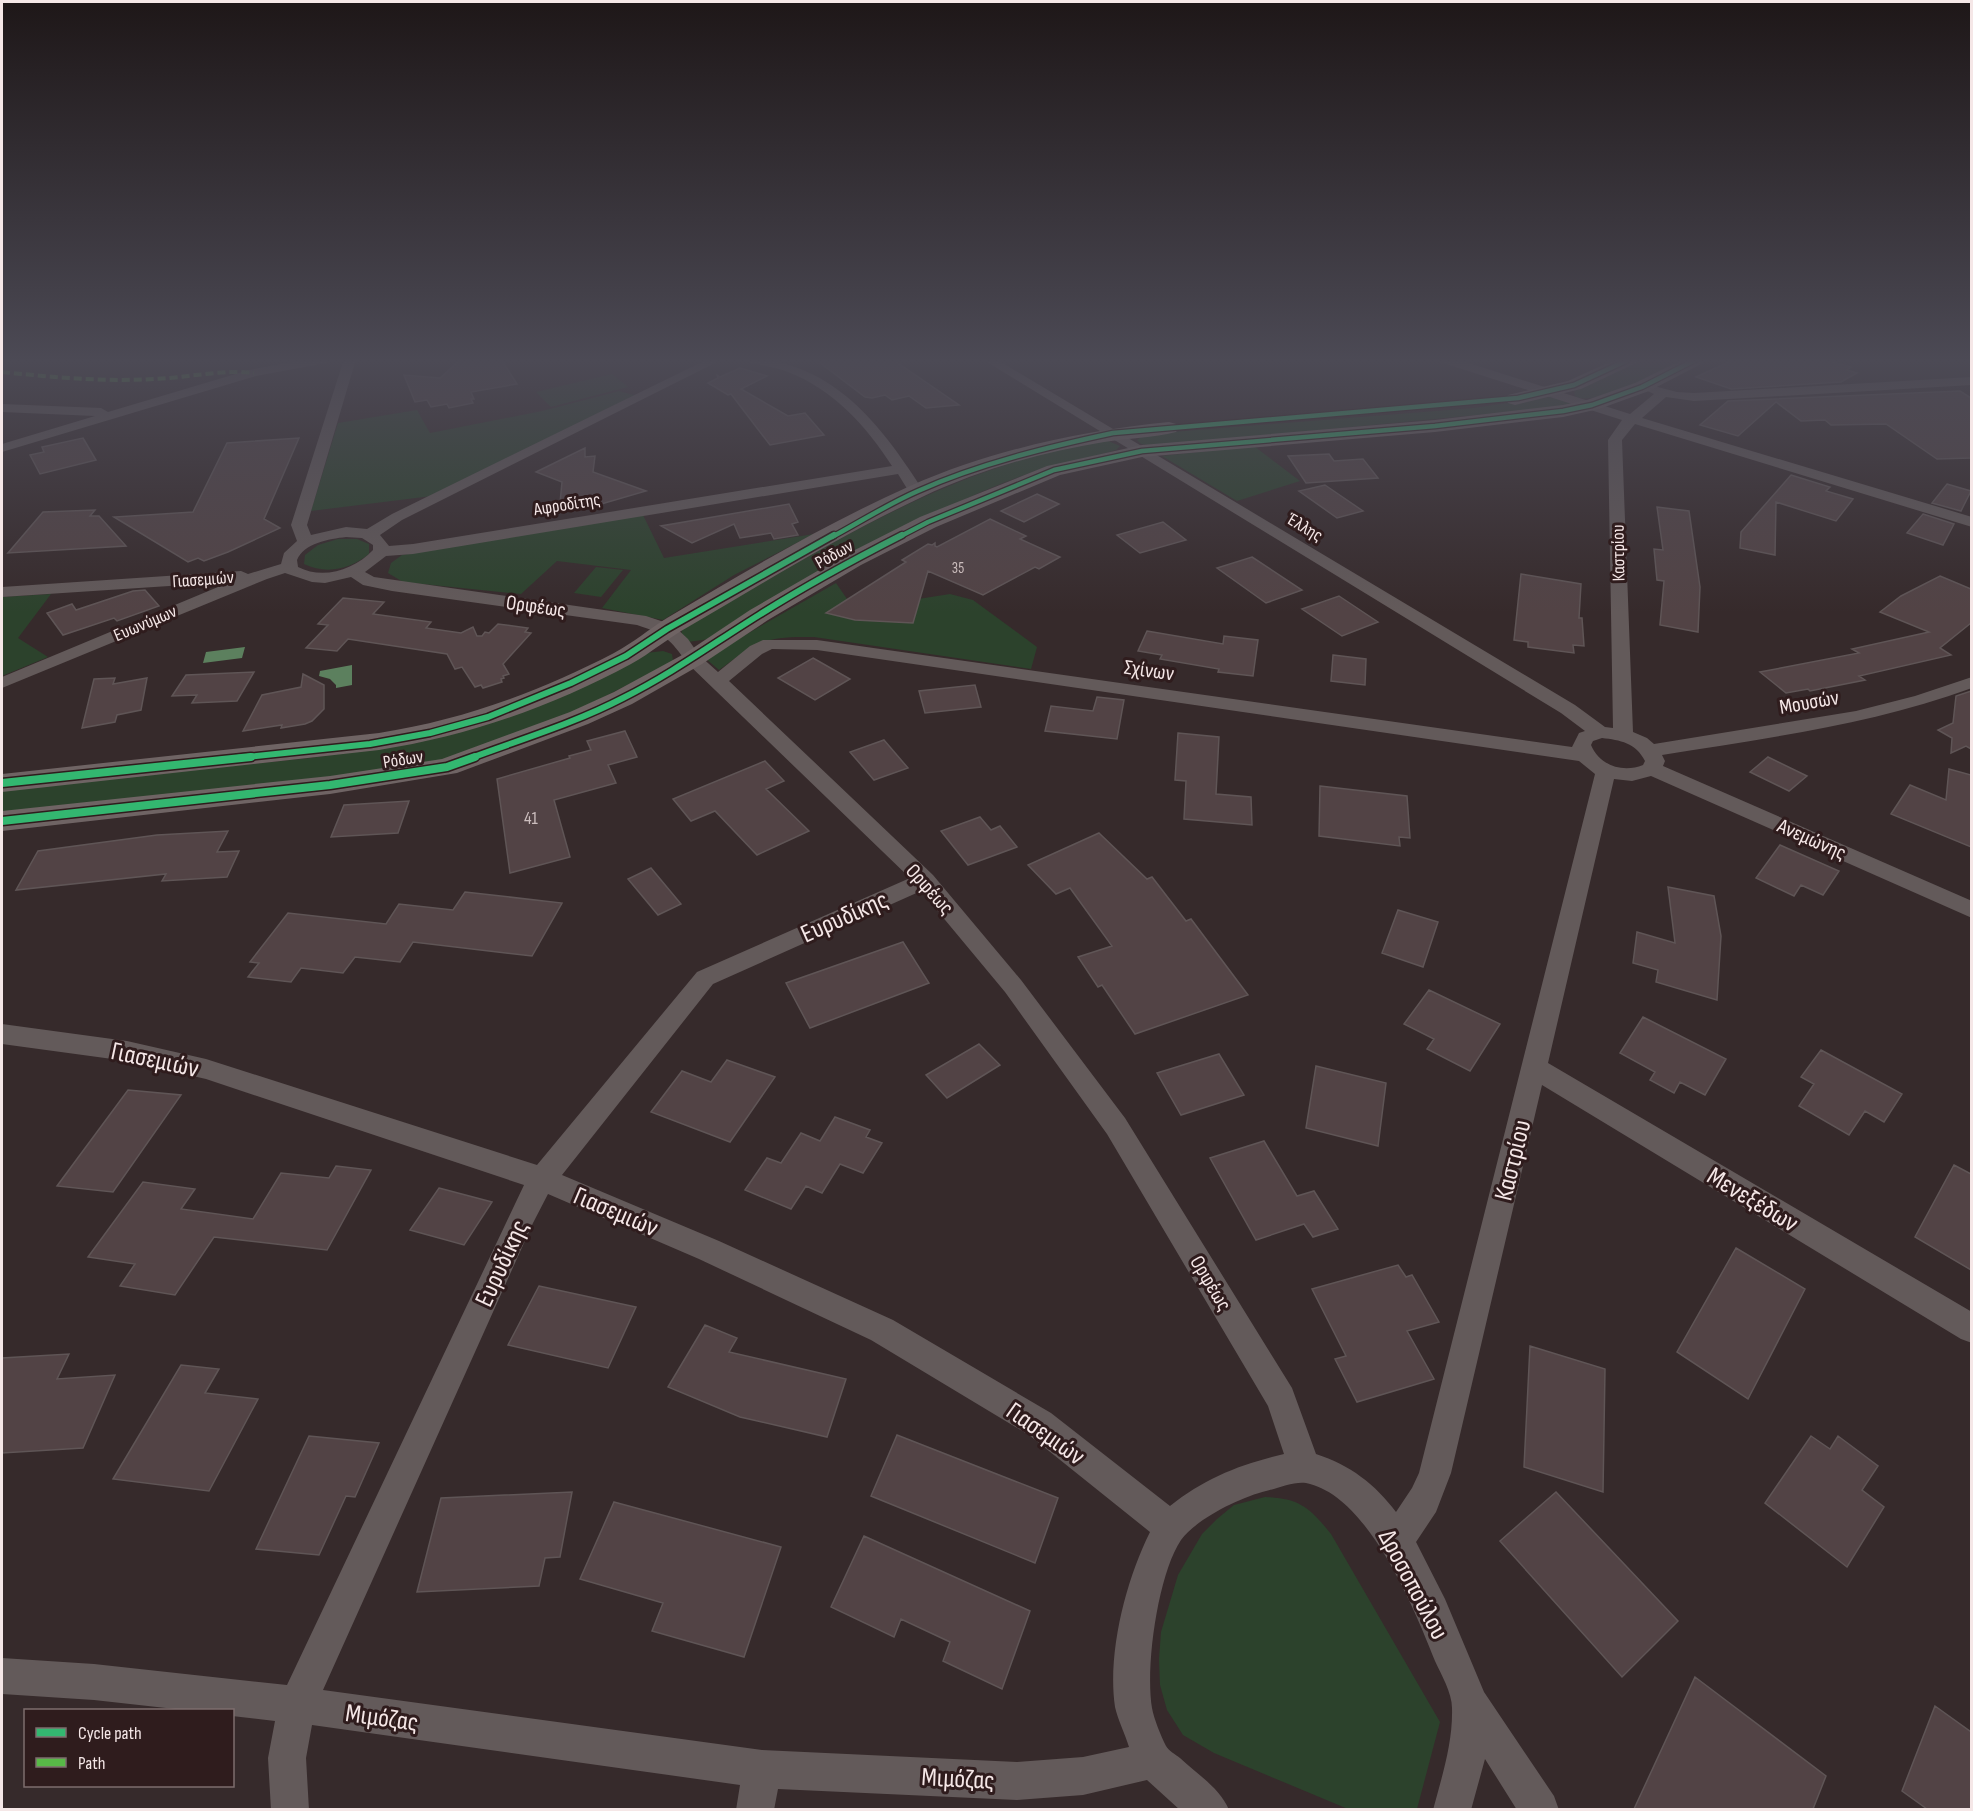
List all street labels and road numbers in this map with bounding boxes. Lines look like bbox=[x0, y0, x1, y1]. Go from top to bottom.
street label: Αφροδίτης bbox=[531, 489, 602, 520]
street label: Έλλης bbox=[1282, 508, 1326, 546]
street label: Καστρίου bbox=[1608, 524, 1629, 582]
street label: Ρόδων bbox=[812, 535, 857, 573]
street label: Γιασεμιών bbox=[172, 567, 234, 592]
street label: Ορφέως bbox=[504, 590, 567, 623]
street label: Ευωνύμων bbox=[111, 601, 180, 646]
street label: Σχίνων bbox=[1122, 655, 1175, 686]
street label: Μουσών bbox=[1777, 685, 1841, 720]
street label: Ρόδων bbox=[382, 746, 425, 773]
street label: Ανεμώνης bbox=[1773, 813, 1850, 866]
street label: Ορφέως bbox=[900, 859, 959, 920]
street label: Ευρυδίκης bbox=[796, 884, 893, 950]
street label: Γιασεμιών bbox=[108, 1036, 201, 1085]
street label: Καστρίου bbox=[1488, 1117, 1538, 1204]
street label: Μενεξέδων bbox=[1701, 1161, 1803, 1239]
street label: Γιασεμιών bbox=[569, 1181, 662, 1244]
street label: Ευρυδίκης bbox=[469, 1215, 536, 1312]
street label: Ορφέως bbox=[1184, 1251, 1237, 1315]
street label: Γιασεμιών bbox=[1000, 1396, 1090, 1472]
street label: Δροσοπούλου bbox=[1371, 1525, 1454, 1645]
street label: Μιμόζας bbox=[343, 1698, 420, 1739]
street label: Μιμόζας bbox=[921, 1762, 995, 1797]

